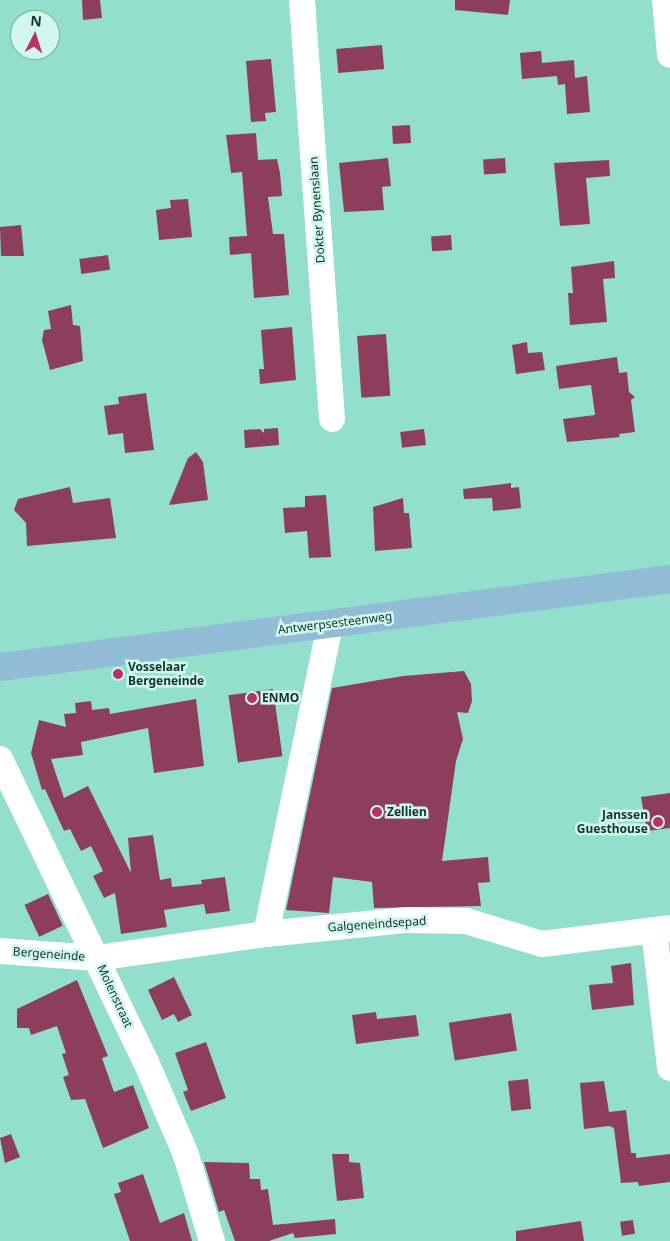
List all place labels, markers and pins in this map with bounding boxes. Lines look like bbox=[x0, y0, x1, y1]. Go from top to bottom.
place label: Vosselaar Bergeneinde bbox=[128, 660, 204, 688]
marker: Vosselaar Bergeneinde bbox=[112, 668, 124, 680]
place label: ENMO bbox=[262, 691, 299, 705]
marker: ENMO bbox=[246, 692, 258, 704]
place label: Zellien bbox=[387, 805, 427, 819]
marker: Zellien bbox=[371, 806, 383, 818]
place label: Janssen Guesthouse bbox=[577, 808, 648, 836]
marker: Janssen Guesthouse bbox=[652, 816, 664, 828]

